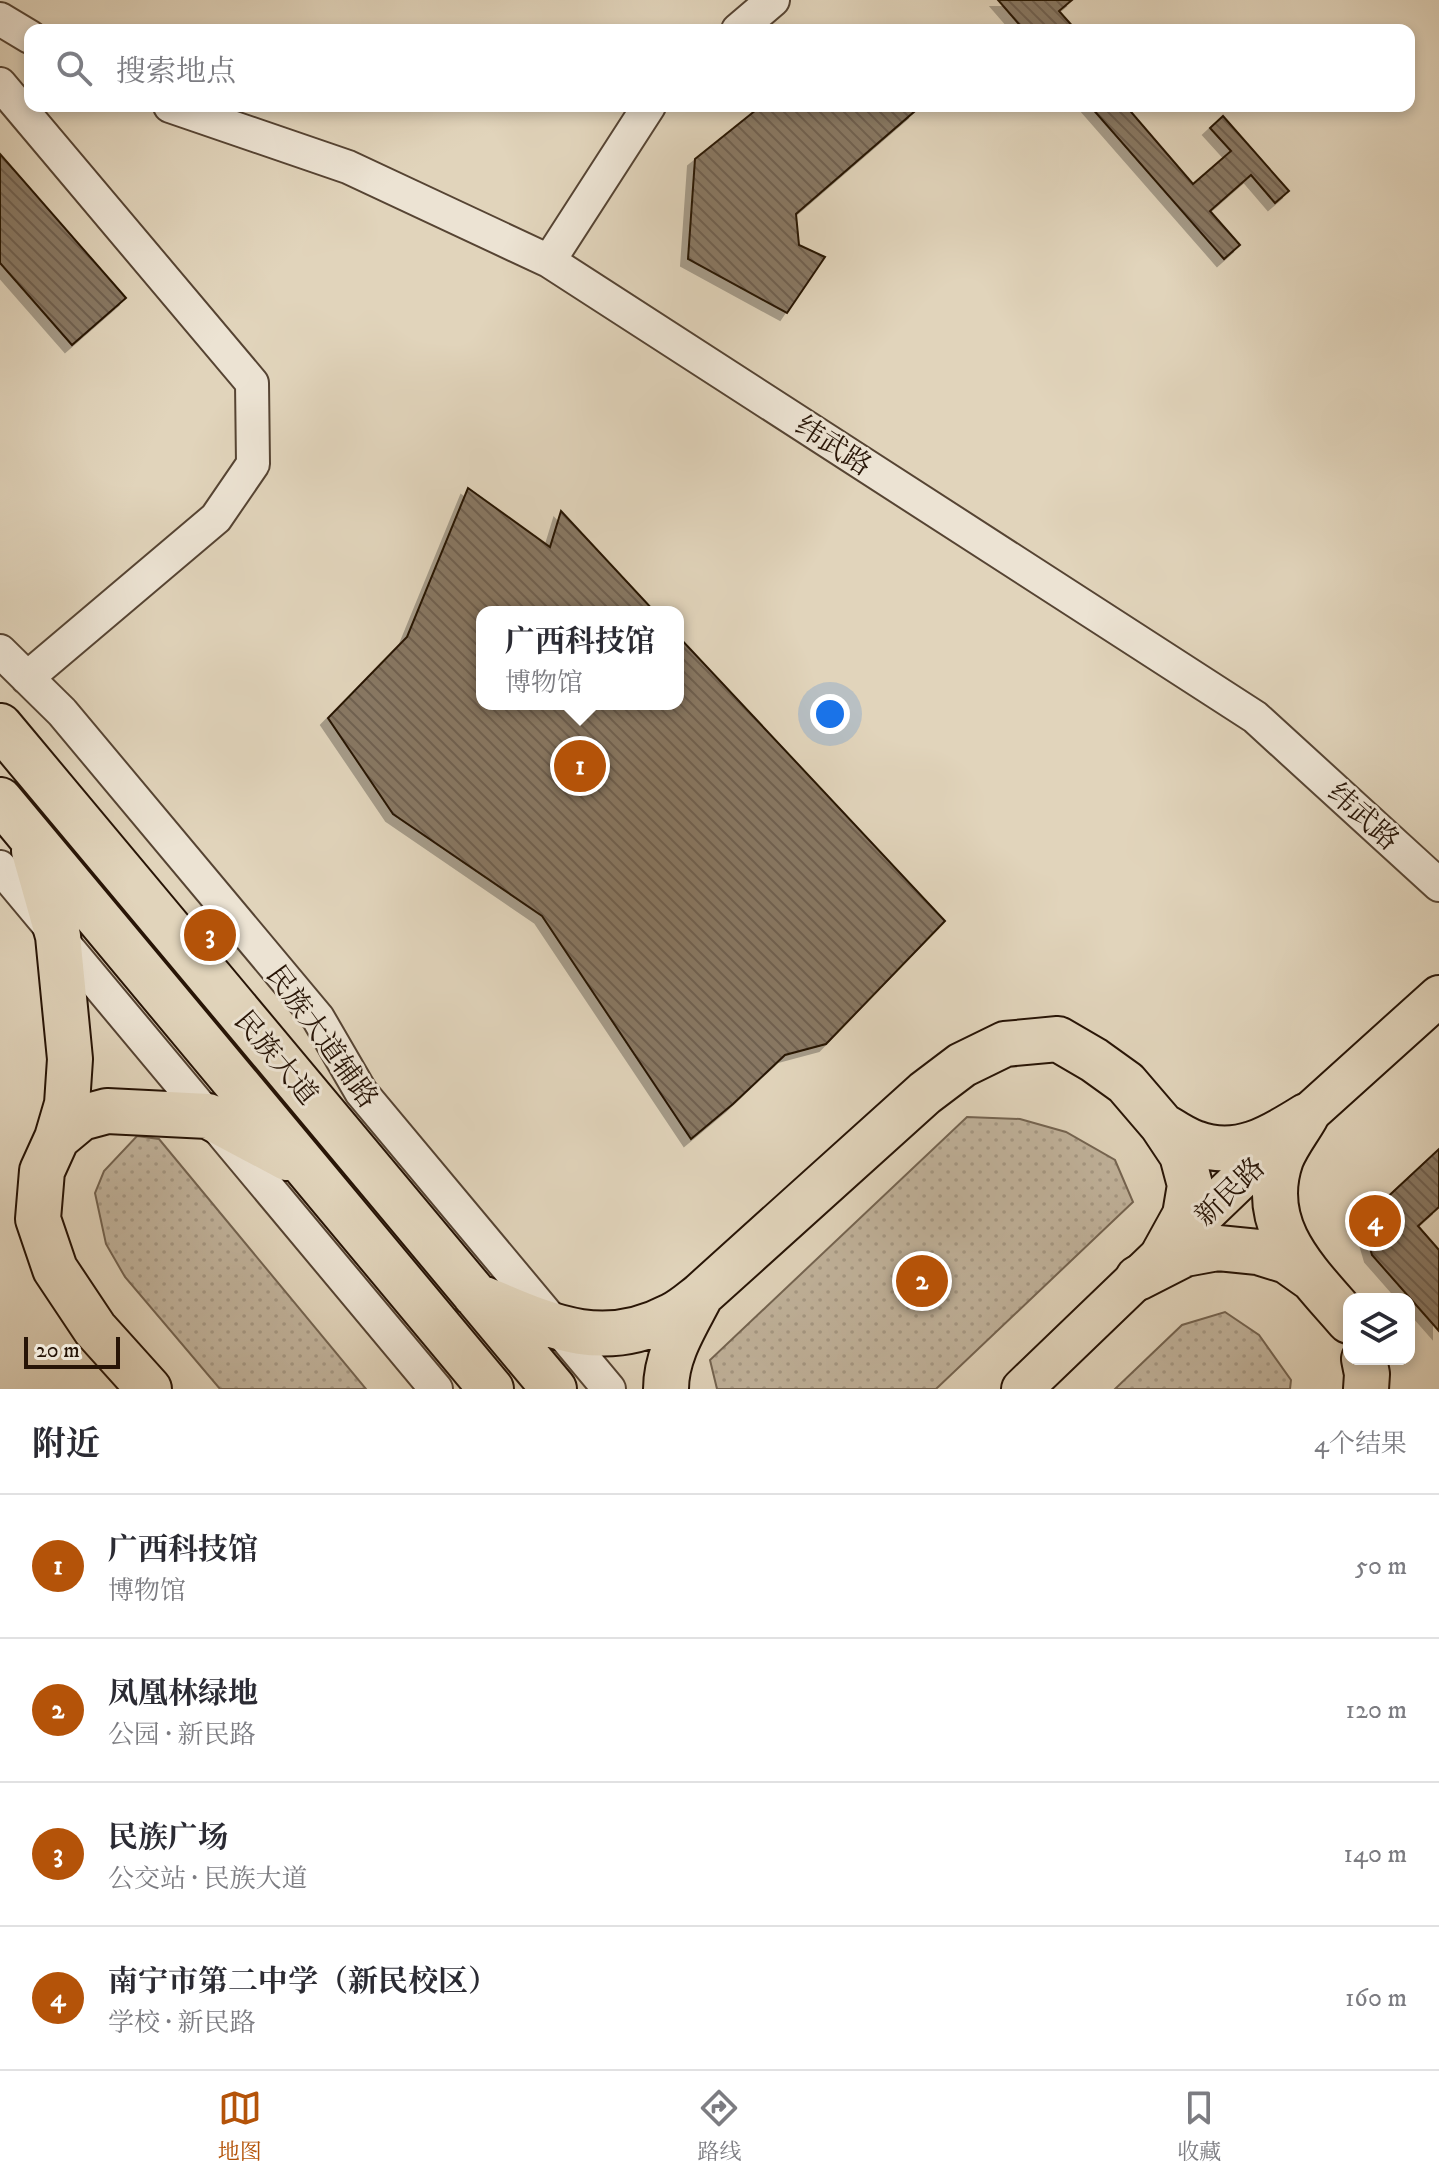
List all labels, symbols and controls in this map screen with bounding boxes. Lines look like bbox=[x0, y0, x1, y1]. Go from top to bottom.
search box bbox=[24, 24, 1415, 112]
icon: search bbox=[52, 46, 96, 90]
text: 搜索地点 bbox=[116, 54, 236, 91]
street label: 纬武路 bbox=[788, 409, 878, 484]
popup bbox=[476, 606, 684, 710]
text: 广西科技馆 bbox=[505, 624, 655, 661]
text: 博物馆 bbox=[505, 667, 583, 700]
your location bbox=[810, 694, 850, 734]
pin: 1 bbox=[554, 736, 606, 796]
street label: 纬武路 bbox=[1320, 776, 1406, 858]
pin: 3 bbox=[184, 905, 236, 965]
street label: 民族大道辅路 bbox=[260, 958, 386, 1114]
street label: 民族大道 bbox=[228, 1003, 326, 1111]
street label: 新民路 bbox=[1188, 1150, 1272, 1234]
pin: 4 bbox=[1349, 1191, 1401, 1251]
pin: 2 bbox=[896, 1251, 948, 1311]
map controls bbox=[1343, 1293, 1415, 1365]
button: layers bbox=[1343, 1293, 1415, 1365]
scale bar bbox=[24, 1333, 120, 1369]
text: 20 m bbox=[36, 1337, 80, 1364]
text: 附近 bbox=[32, 1424, 100, 1466]
text: 4个结果 bbox=[1314, 1428, 1407, 1461]
text: 广西科技馆 bbox=[108, 1532, 258, 1569]
text: 1 bbox=[53, 1550, 63, 1583]
text: 50 m bbox=[1355, 1550, 1407, 1583]
text: 博物馆 bbox=[108, 1575, 186, 1608]
text: 凤凰林绿地 bbox=[108, 1676, 258, 1713]
text: 2 bbox=[52, 1694, 64, 1727]
text: 120 m bbox=[1346, 1694, 1407, 1727]
text: 公园 · 新民路 bbox=[108, 1719, 255, 1752]
text: 民族广场 bbox=[108, 1820, 228, 1857]
text: 3 bbox=[53, 1838, 63, 1871]
text: 140 m bbox=[1343, 1838, 1407, 1871]
text: 公交站 · 民族大道 bbox=[108, 1863, 307, 1896]
text: 南宁市第二中学（新民校区） bbox=[108, 1964, 498, 2001]
text: 4 bbox=[51, 1982, 65, 2015]
text: 160 m bbox=[1345, 1982, 1407, 2015]
text: 学校 · 新民路 bbox=[108, 2007, 255, 2040]
tab: 地图 bbox=[218, 2086, 262, 2166]
tab: 路线 bbox=[697, 2086, 741, 2166]
tab: 收藏 bbox=[1177, 2086, 1221, 2166]

